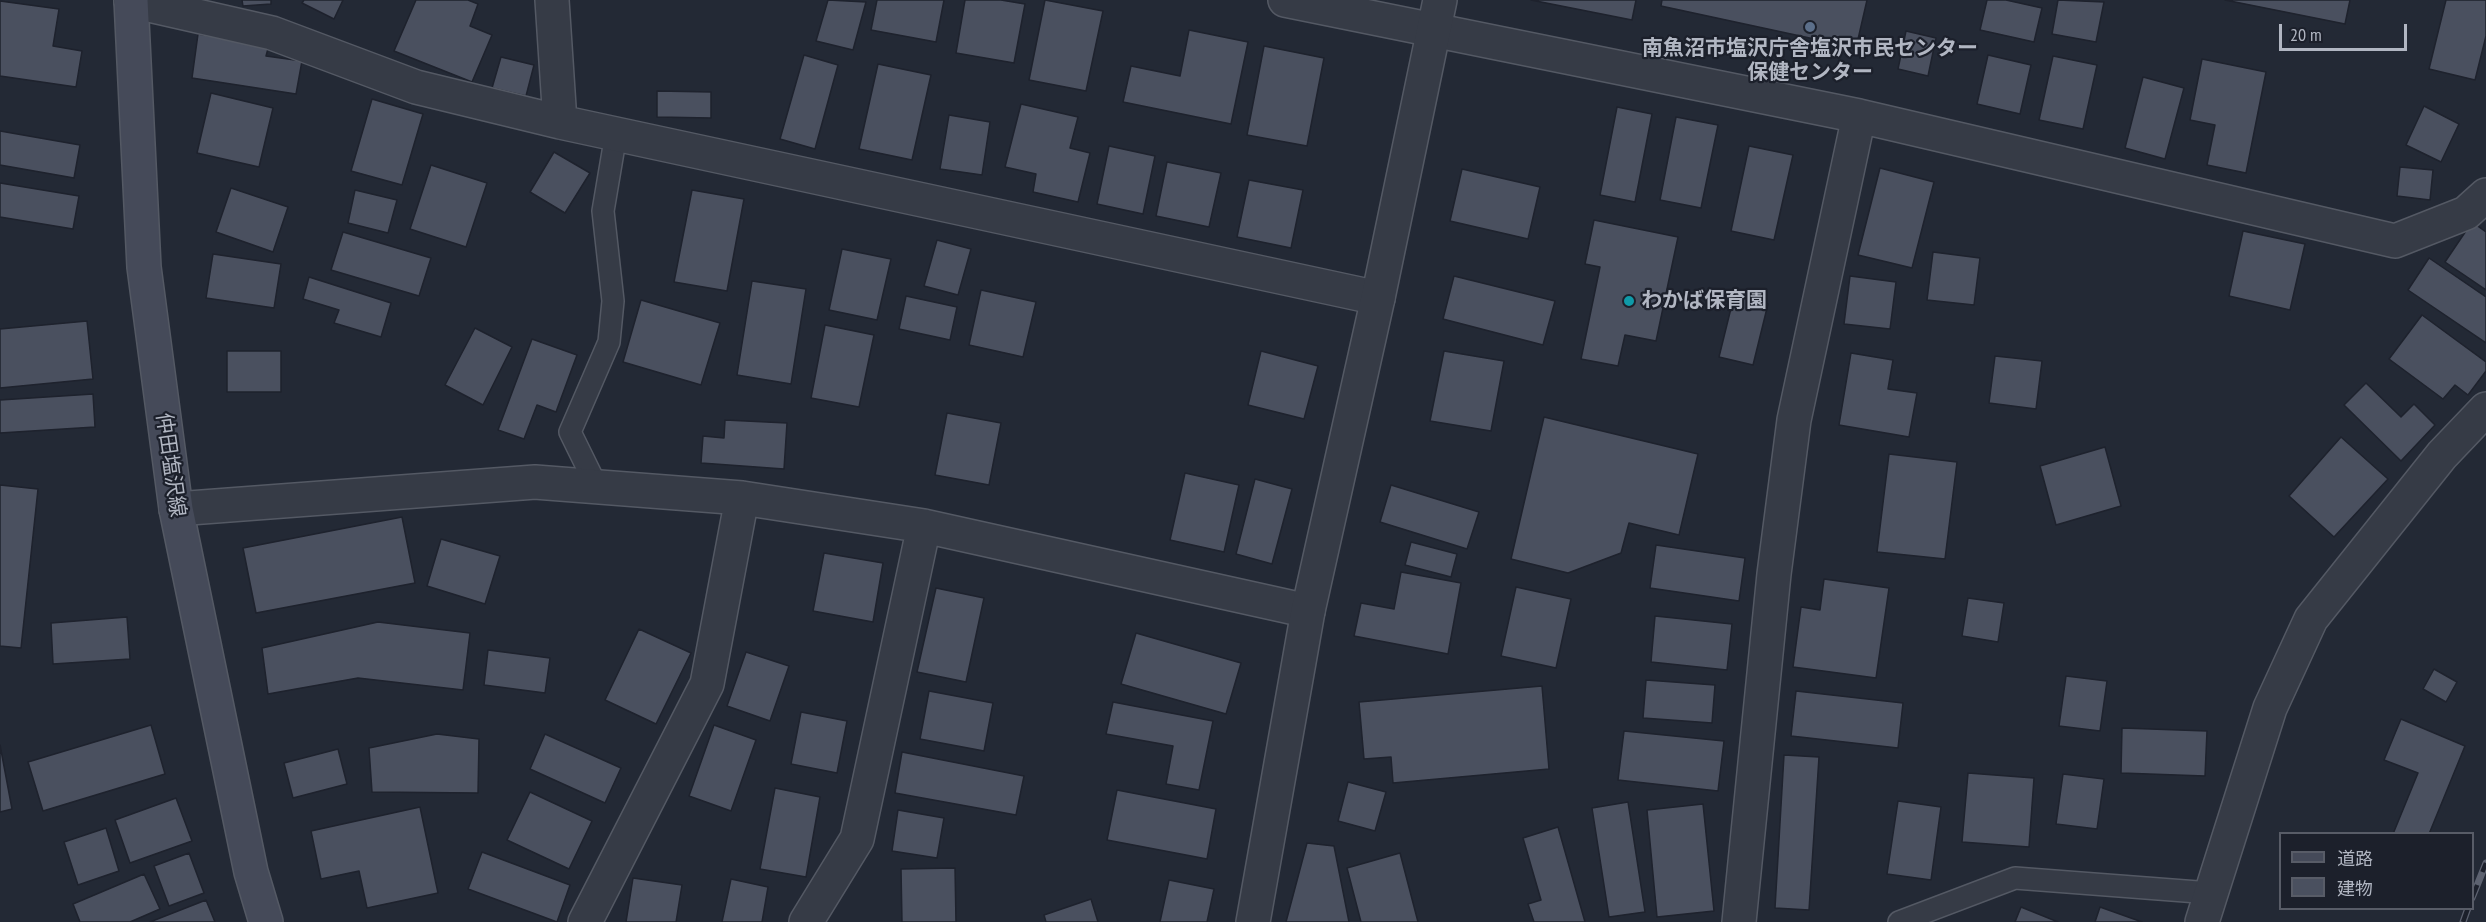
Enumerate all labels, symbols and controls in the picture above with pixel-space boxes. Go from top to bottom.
scale bar [2282,12,2410,50]
marker: 南魚沼市塩沢庁舎塩沢市民センター 保健センター [1803,20,1817,34]
text: 20 m [2290,23,2322,46]
place label: 南魚沼市塩沢庁舎塩沢市民センター 保健センター [1642,36,1978,86]
place label: わかば保育園 [1641,288,1767,314]
marker: わかば保育園 [1622,294,1636,308]
street label: 仲田塩沢線 [150,411,190,519]
legend [2279,832,2474,910]
text: 道路 [2337,847,2373,870]
text: 建物 [2337,877,2373,900]

